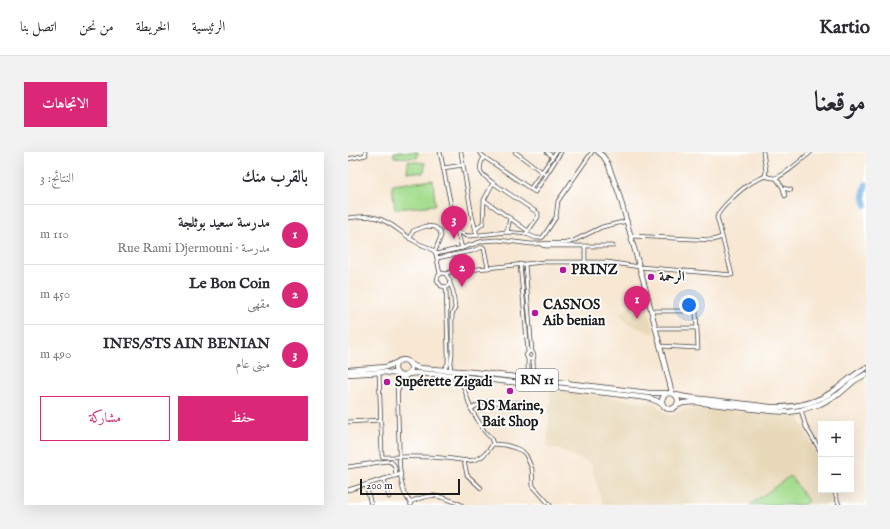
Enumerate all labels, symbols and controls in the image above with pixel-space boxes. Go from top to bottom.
text: Kartio [819,16,870,40]
text: اتصل بنا [20,18,57,36]
text: من نحن [79,18,114,36]
text: الخريطة [136,18,170,36]
text: الرئيسية [192,18,225,36]
button: الاتجاهات [24,82,107,127]
text: موقعنا [814,86,866,121]
text: بالقرب منك [241,167,308,188]
text: النتائج: 3 [40,170,74,187]
pin: 3 [441,206,467,239]
text: مدرسة سعيد بوثلجة [178,213,270,232]
text: 110 m [40,226,69,243]
text: 1 [293,226,297,243]
text: مدرسة · Rue Rami Djermouni [117,240,270,257]
pin: 2 [449,254,475,287]
place label: PRINZ [571,261,618,279]
marker: PRINZ [558,265,568,275]
place label: الرحمة [659,268,685,286]
marker: الرحمة [646,272,656,282]
text: Le Bon Coin [189,274,270,293]
text: 450 m [40,286,70,303]
text: 2 [292,286,298,303]
pin: 1 [624,286,650,319]
your location [679,295,699,315]
text: مقهى [247,296,270,313]
place label: CASNOS Aib benian [542,296,606,330]
marker: CASNOS Aib benian [530,308,540,318]
text: INFS/STS AIN BENIAN [103,334,270,353]
text: 490 m [40,346,71,363]
text: 3 [293,346,297,363]
text: مبنى عام [236,356,270,373]
road number: RN 11 [516,369,558,391]
place label: Supérette Zigadi [395,373,493,391]
marker: Supérette Zigadi [382,377,392,387]
marker: DS Marine, Bait Shop [505,386,515,396]
button: مشاركة [40,396,170,441]
button: حفظ [178,396,308,441]
place label: DS Marine, Bait Shop [476,397,544,431]
map controls [818,421,854,493]
button: + [818,421,854,457]
button: − [818,457,854,493]
scale bar [360,477,460,496]
text: 200 m [366,479,393,493]

